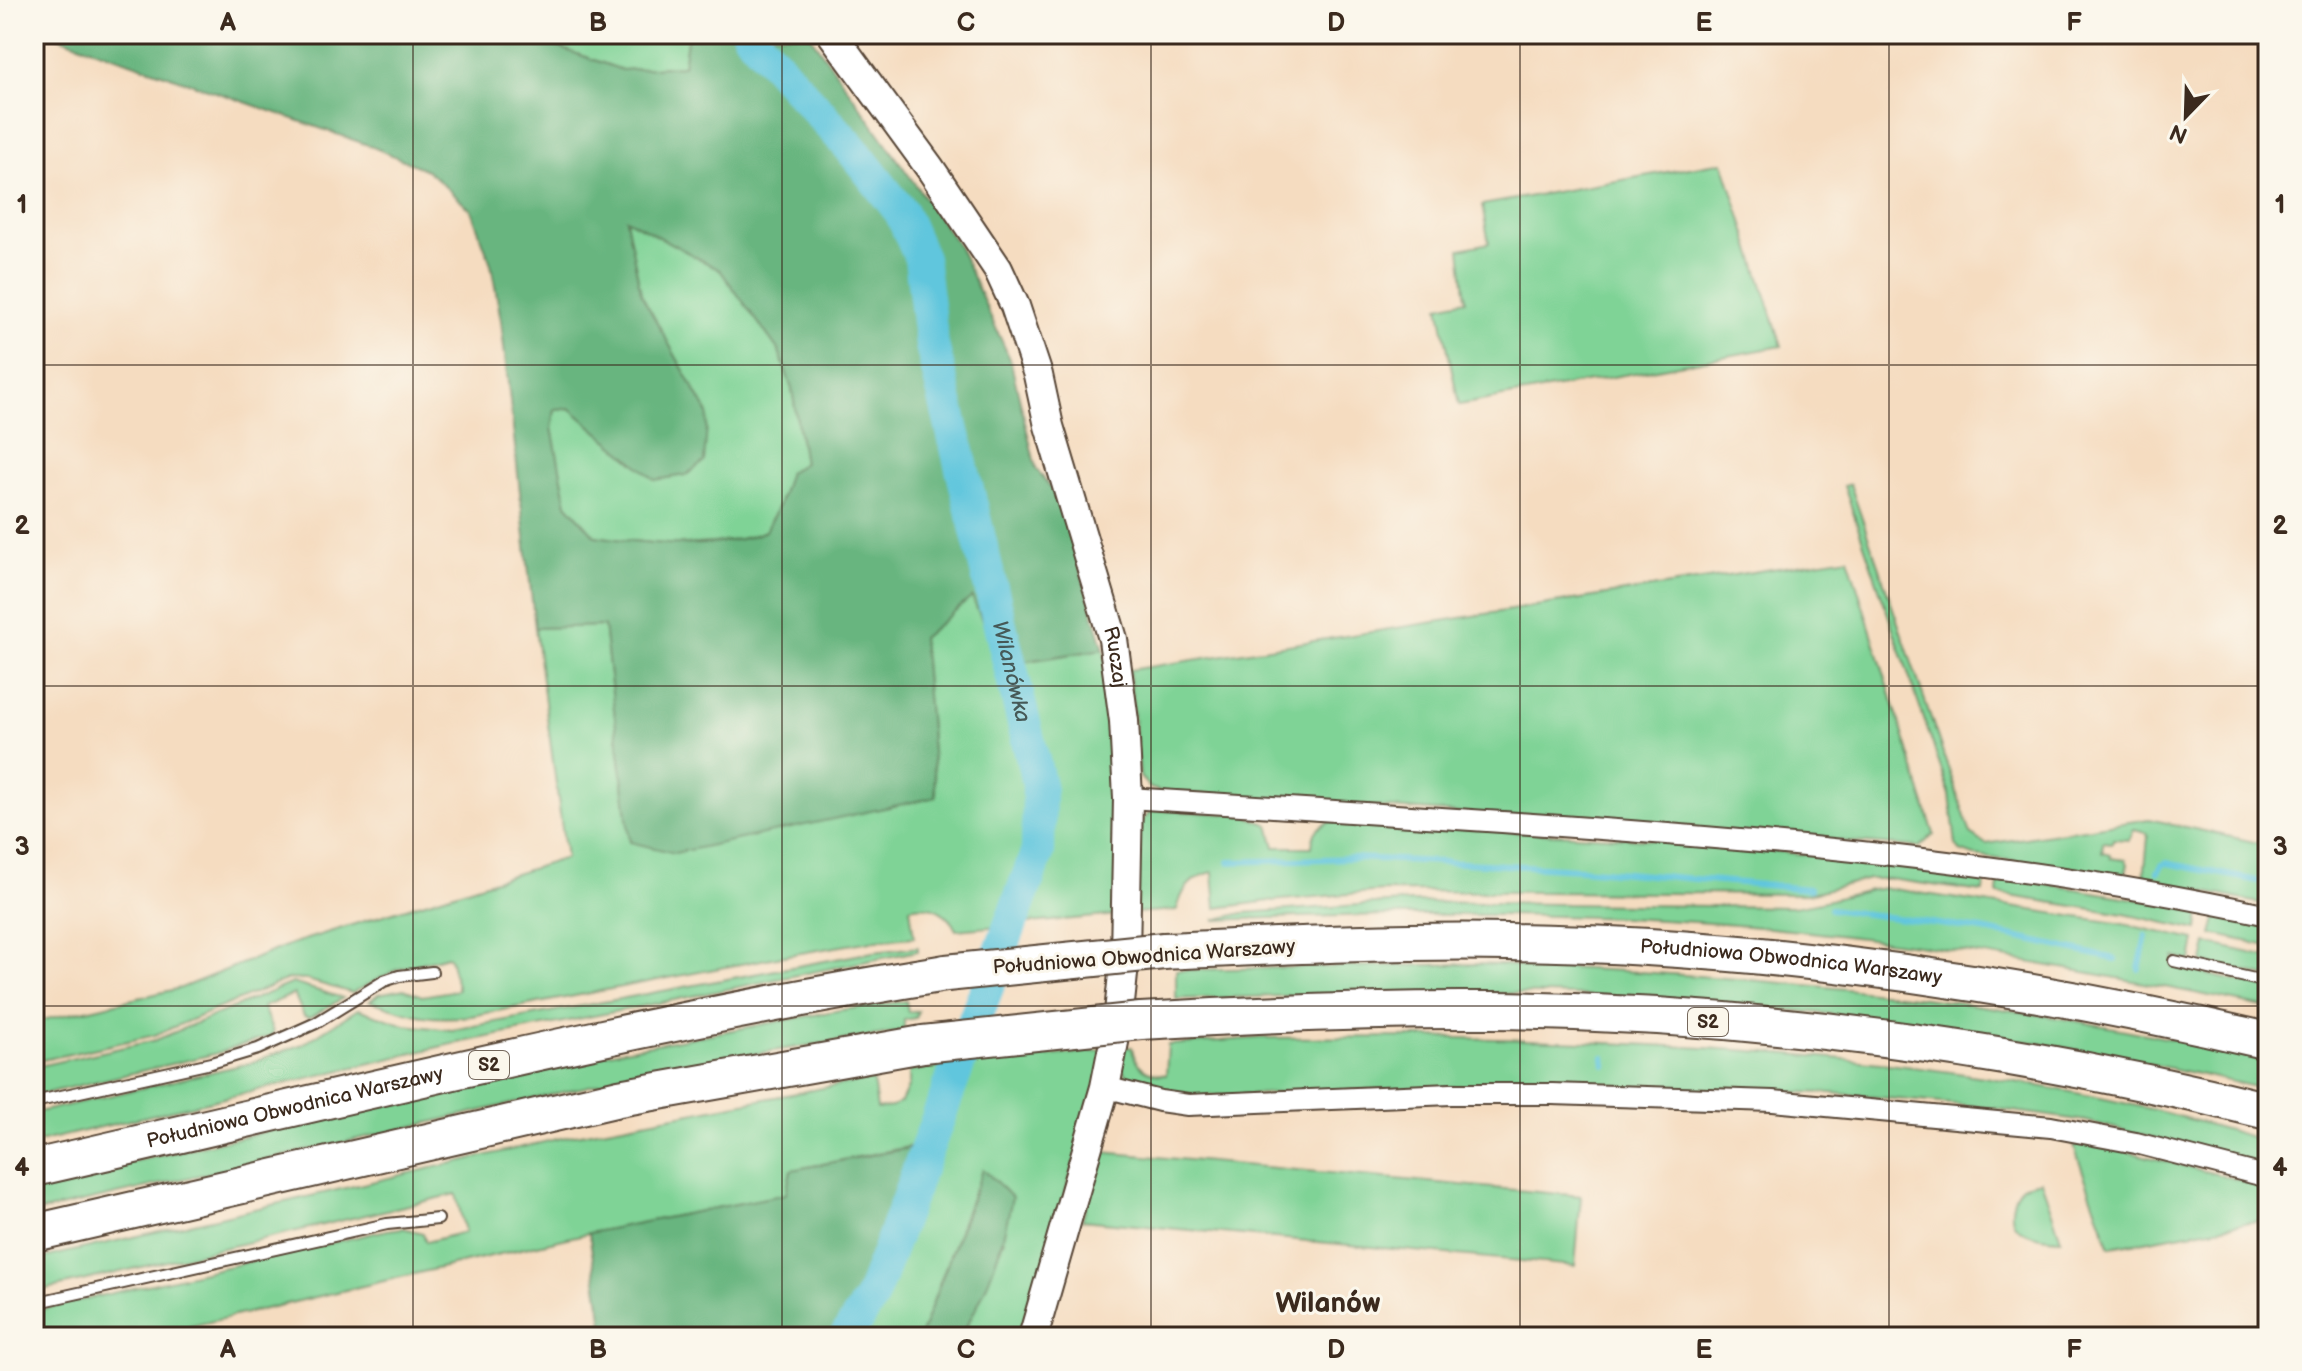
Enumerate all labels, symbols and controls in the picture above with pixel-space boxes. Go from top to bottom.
text: A [219,8,236,39]
text: B [589,8,607,39]
text: C [957,8,975,39]
text: D [1327,8,1345,39]
text: E [1696,8,1713,39]
text: F [2066,8,2082,39]
north arrow [2146,76,2226,156]
text: N [2166,117,2192,149]
text: 1 [17,190,27,221]
text: 1 [2275,190,2285,221]
text: 2 [14,511,30,542]
text: 2 [2272,511,2288,542]
water label: Wilanówka [986,618,1037,725]
street label: Ruczaj [1098,624,1131,689]
text: 3 [14,832,30,863]
text: 3 [2272,832,2288,863]
street label: Południowa Obwodnica Warszawy [992,934,1296,980]
street label: Południowa Obwodnica Warszawy [1639,935,1944,990]
road number: S2 [1688,1008,1728,1036]
road number: S2 [469,1051,509,1079]
street label: Południowa Obwodnica Warszawy [145,1062,446,1154]
text: 4 [14,1153,30,1184]
text: 4 [2272,1153,2288,1184]
district label: Wilanów [1276,1287,1381,1320]
text: A [219,1335,236,1366]
text: B [589,1335,607,1366]
text: C [957,1335,975,1366]
text: D [1327,1335,1345,1366]
text: E [1696,1335,1713,1366]
text: F [2066,1335,2082,1366]

